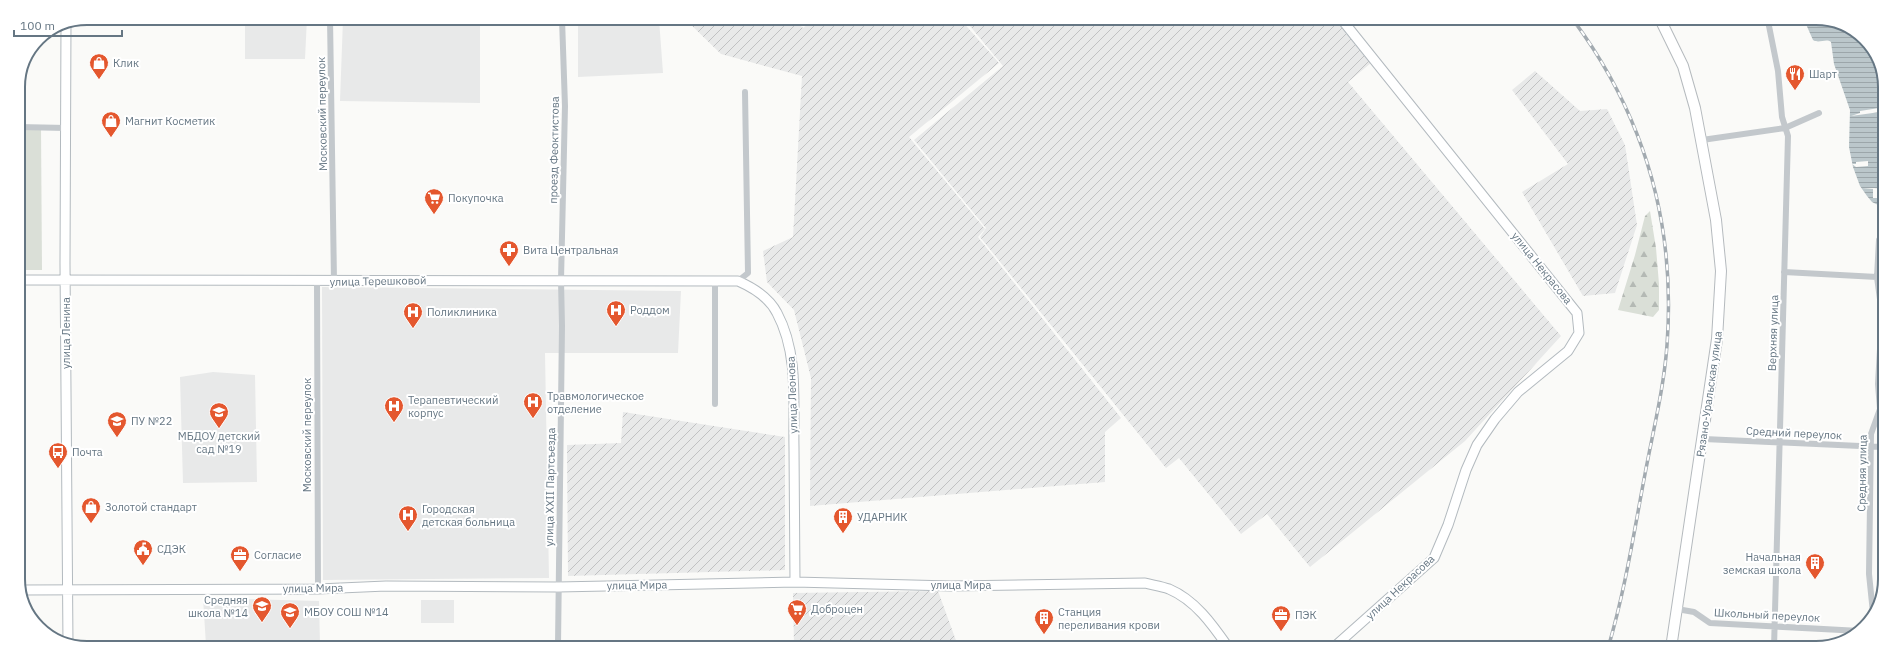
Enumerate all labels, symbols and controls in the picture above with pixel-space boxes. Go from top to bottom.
scale bar [14,12,122,38]
text: 100 m [20,18,55,33]
shop icon: Клик [88,52,110,80]
place label: Клик [113,56,139,70]
street label: Московский переулок [314,57,330,171]
restaurant icon: Шарт [1784,63,1806,91]
place label: Шарт [1809,67,1837,81]
street label: проезд Феоктистова [546,96,562,204]
shop icon: Магнит Косметик [100,110,122,138]
place label: Магнит Косметик [125,114,215,128]
supermarket icon: Покупочка [423,187,445,215]
place label: Покупочка [448,191,504,205]
street label: улица Некрасова [1509,229,1575,307]
pharmacy icon: Вита Центральная [498,239,520,267]
place label: Вита Центральная [523,243,618,257]
street label: улица Терешковой [330,273,426,289]
street label: Верхняя улица [1765,294,1781,371]
street label: улица Ленина [59,297,73,369]
hospital icon: Роддом [605,299,627,327]
hospital icon: Поликлиника [402,301,424,329]
place label: Роддом [630,303,670,317]
place label: Поликлиника [427,305,497,319]
street label: Рязано-Уральская улица [1693,330,1725,458]
street label: улица Леонова [784,356,800,434]
street label: Московский переулок [300,378,314,492]
place label: Травмологическое отделение [547,389,644,416]
hospital icon: Травмологическое отделение [522,391,544,419]
place label: Терапевтический корпус [408,393,498,420]
hospital icon: Терапевтический корпус [383,395,405,423]
school or university icon: МБДОУ детский сад №19 [208,401,230,429]
school or university icon: ПУ №22 [106,410,128,438]
place label: ПУ №22 [131,414,172,428]
street label: Средний переулок [1746,423,1842,443]
street label: улица XXII Партсъезда [542,427,558,547]
place label: МБДОУ детский сад №19 [178,429,260,456]
street label: Средняя улица [1854,434,1870,512]
bus stop icon: Почта [47,441,69,469]
place label: Почта [72,445,103,459]
shop icon: Золотой стандарт [80,496,102,524]
place label: Золотой стандарт [105,500,197,514]
place label: Городская детская больница [422,502,515,529]
hospital icon: Городская детская больница [397,504,419,532]
building icon: УДАРНИК [832,506,854,534]
place label: УДАРНИК [857,510,908,524]
public building icon: СДЭК [132,538,154,566]
place label: СДЭК [157,542,186,556]
office icon: Согласие [229,544,251,572]
place label: Согласие [254,548,302,562]
place label: Начальная земская школа [1723,550,1801,577]
street label: улица Некрасова [1363,552,1437,622]
building icon: Начальная земская школа [1804,552,1826,580]
street label: улица Мира [607,577,668,593]
street label: улица Мира [931,578,991,592]
street label: улица Мира [283,580,344,596]
place label: Средняя школа №14 [188,593,248,620]
school or university icon: Средняя школа №14 [251,595,273,623]
supermarket icon: Доброцен [786,598,808,626]
school or university icon: МБОУ СОШ №14 [279,601,301,629]
place label: Доброцен [811,602,863,616]
office icon: ПЭК [1270,604,1292,632]
place label: МБОУ СОШ №14 [304,605,389,619]
place label: Станция переливания крови [1058,605,1160,632]
street label: Школьный переулок [1714,605,1820,625]
building icon: Станция переливания крови [1033,607,1055,635]
place label: ПЭК [1295,608,1317,622]

